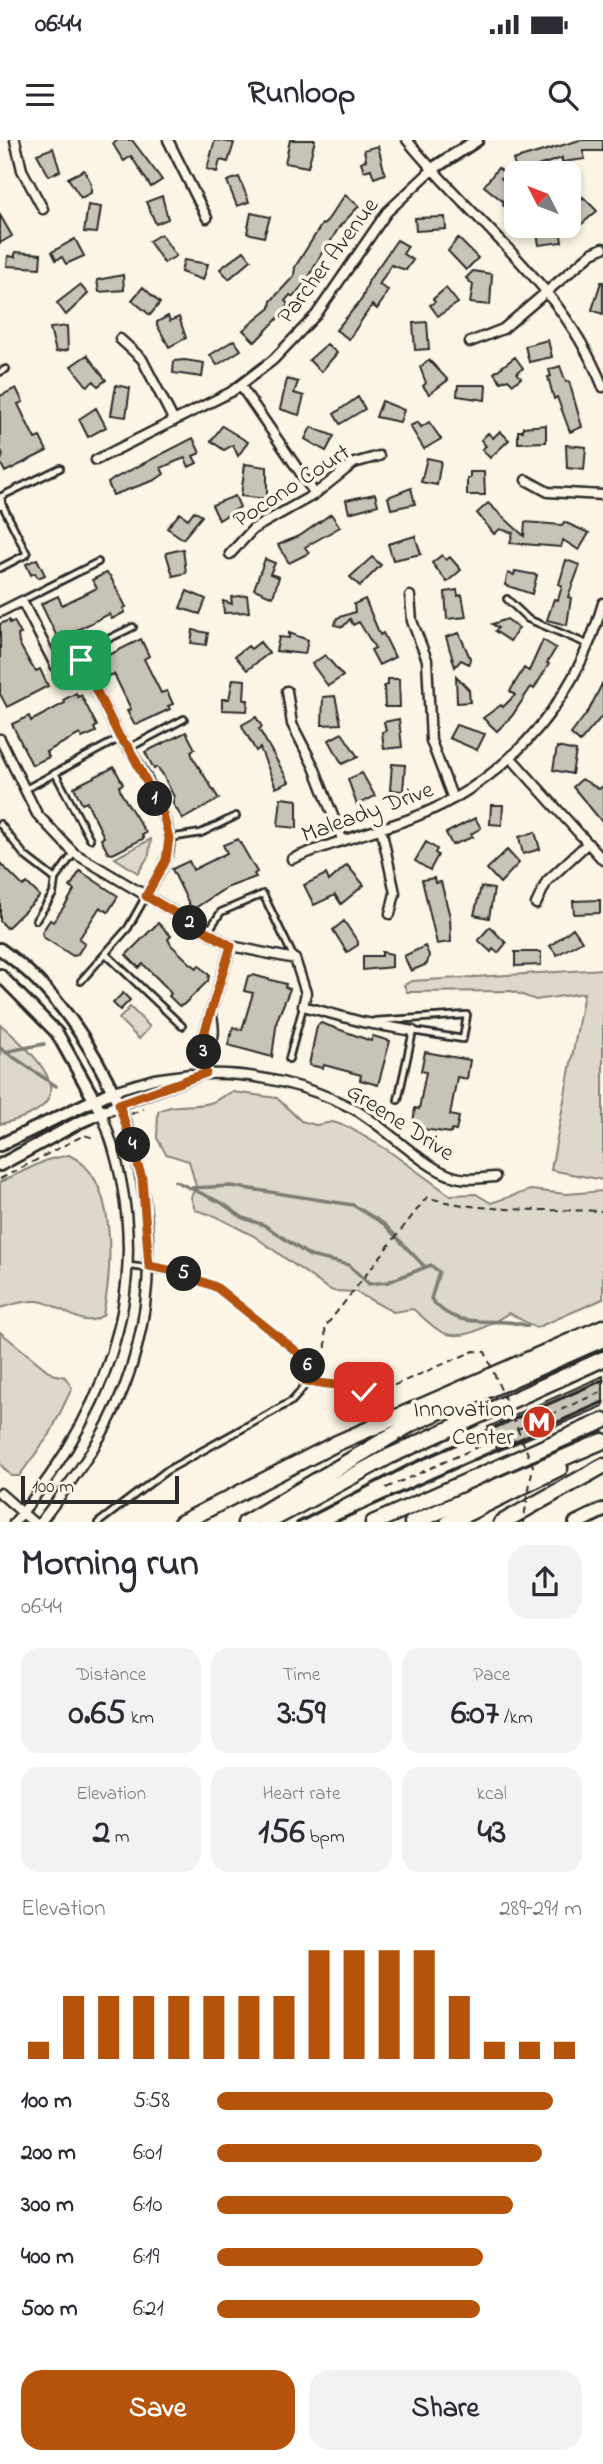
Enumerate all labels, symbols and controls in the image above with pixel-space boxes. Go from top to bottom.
text: 06:44 [35,6,81,44]
text: Runloop [248,71,355,118]
icon: menu [21,76,59,114]
icon: search [544,76,582,114]
north arrow [504,161,581,238]
map controls [504,161,581,238]
street label: Parcher Avenue [270,191,389,332]
street label: Pocono Court [227,436,358,538]
pin [51,630,111,690]
icon: arrive [62,641,100,679]
street label: Maleady Drive [297,773,439,854]
pin: 1 [138,782,172,816]
text: 1 [151,785,158,812]
pin: 2 [172,906,208,940]
text: 2 [185,909,194,936]
pin: 3 [186,1034,222,1070]
text: 3 [200,1038,207,1065]
street label: Greene Drive [339,1075,461,1171]
pin: 4 [116,1128,150,1163]
text: 4 [129,1131,136,1158]
pin: 5 [166,1256,202,1292]
text: 5 [178,1260,189,1287]
pin: 6 [290,1348,326,1384]
text: 6 [303,1352,312,1379]
pin [334,1362,394,1422]
icon: check [345,1373,383,1411]
place label: Innovation Center [413,1393,515,1456]
metro station icon: Innovation Center [520,1403,558,1441]
scale bar [21,1474,178,1505]
text: 100 m [32,1474,74,1501]
text: Morning run [21,1537,199,1593]
button: share [508,1545,582,1619]
text: 06:44 [21,1591,62,1624]
text: Distance [76,1662,146,1689]
text: Time [283,1662,320,1689]
text: Pace [473,1662,510,1689]
text: 0.65 [68,1689,126,1740]
text: 3:59 [277,1689,325,1740]
text: 6:07 [451,1689,499,1740]
text: km [126,1705,154,1732]
text: /km [499,1705,533,1732]
text: Elevation [76,1781,146,1808]
text: Heart rate [263,1781,340,1808]
text: kcal [477,1781,507,1808]
text: 2 [93,1808,110,1859]
text: 156 [258,1808,305,1859]
text: 43 [477,1808,506,1859]
text: m [110,1824,130,1851]
text: bpm [305,1824,345,1851]
text: Elevation [21,1893,106,1926]
text: 289–291 m [499,1893,582,1926]
text: 100 m [21,2085,72,2118]
text: 5:58 [133,2085,170,2118]
text: 200 m [21,2137,76,2170]
text: 6:01 [133,2137,162,2170]
text: 300 m [21,2189,74,2222]
text: 6:10 [133,2189,162,2222]
text: 400 m [21,2241,74,2274]
text: 6:19 [133,2241,159,2274]
text: 500 m [21,2293,78,2326]
text: 6:21 [133,2293,164,2326]
button: Save [21,2370,295,2450]
button: Share [309,2370,582,2450]

